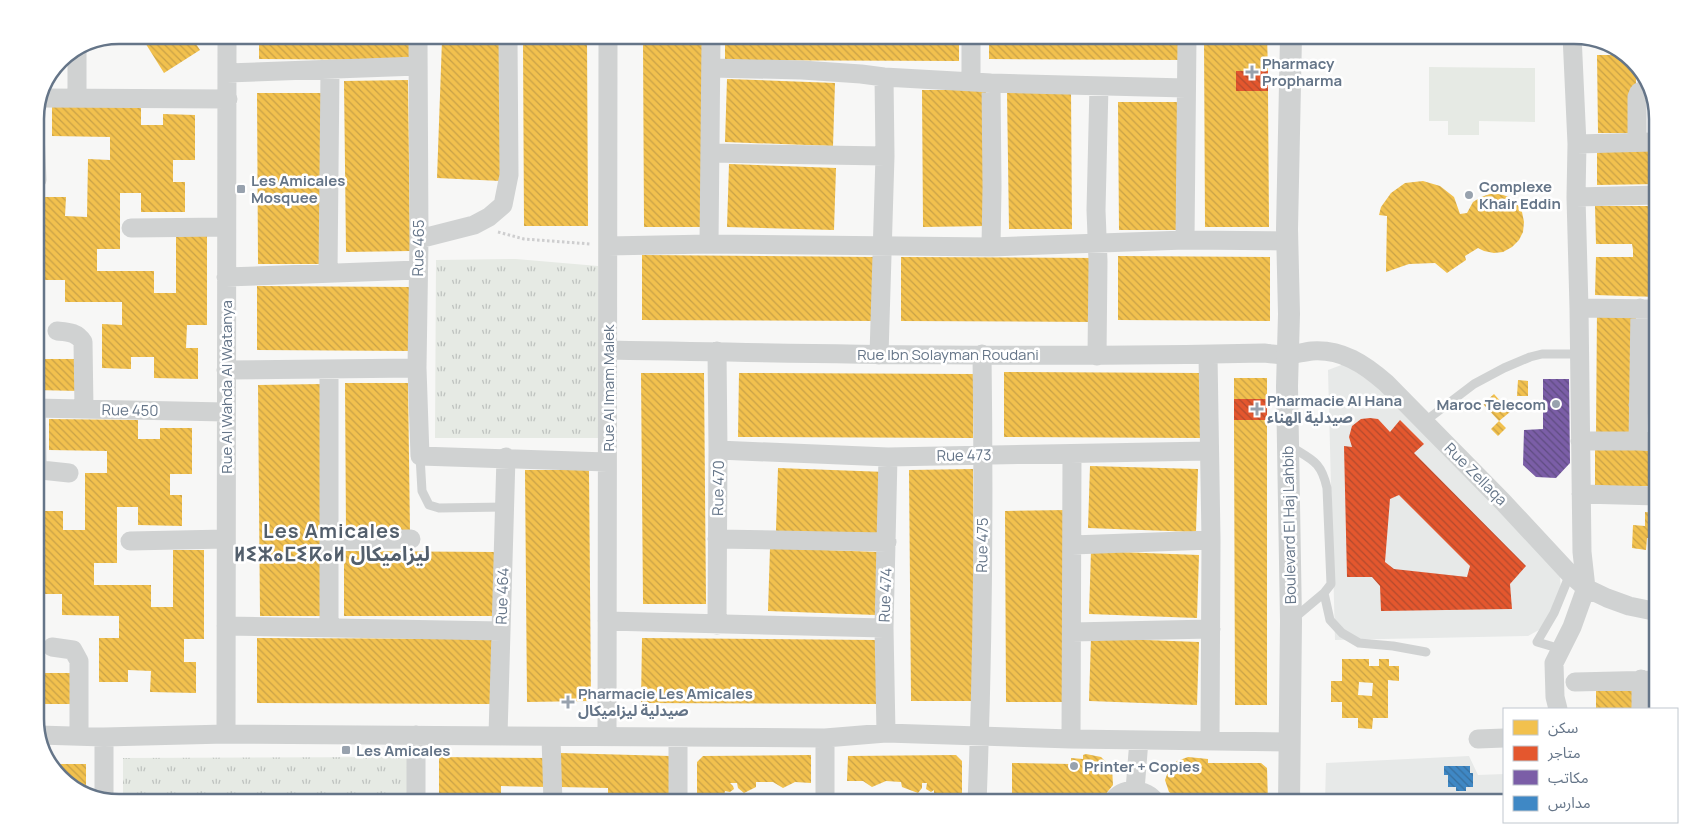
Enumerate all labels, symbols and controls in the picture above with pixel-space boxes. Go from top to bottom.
place label: Pharmacy Propharma [1262,53,1342,91]
marker: Pharmacy Propharma [1246,66,1258,78]
place label: Les Amicales Mosquee [251,170,345,208]
place label: Complexe Khair Eddin [1479,176,1561,214]
marker: Les Amicales Mosquee [235,183,247,195]
marker: Complexe Khair Eddin [1463,189,1475,201]
street label: Rue 465 [407,219,429,277]
street label: Rue Al Wahda Al Watanya [216,300,237,474]
street label: Rue Al Imam Malek [598,324,619,452]
street label: Rue Ibn Solayman Roudani [857,344,1039,365]
place label: Pharmacie Al Hana صيدلية الهناء [1267,390,1402,428]
place label: Maroc Telecom [1436,394,1546,415]
marker: Maroc Telecom [1550,398,1562,410]
street label: Rue 450 [101,399,159,421]
marker: Pharmacie Al Hana صيدلية الهناء [1251,403,1263,415]
street label: Rue Zellaqa [1440,438,1512,510]
street label: Rue 473 [936,444,992,466]
street label: Boulevard El Haj Lahbib [1277,446,1301,604]
street label: Rue 470 [707,460,729,516]
district label: Les Amicales ⵍⵉⵣⴰⵎⵉⴽⴰⵍ ليزاميكال [234,517,430,567]
street label: Rue 475 [971,517,993,573]
street label: Rue 464 [491,567,513,625]
street label: Rue 474 [874,567,896,623]
place label: Pharmacie Les Amicales صيدلية ليزاميكال [578,683,753,721]
marker: Pharmacie Les Amicales صيدلية ليزاميكال [562,696,574,708]
legend [1503,708,1678,823]
text: سكن [1548,717,1579,738]
place label: Les Amicales [356,740,450,761]
text: متاجر [1547,742,1581,763]
marker: Les Amicales [340,744,352,756]
place label: Printer + Copies [1084,756,1200,777]
marker: Printer + Copies [1068,760,1080,772]
text: مكاتب [1548,767,1589,788]
text: مدارس [1548,792,1591,813]

